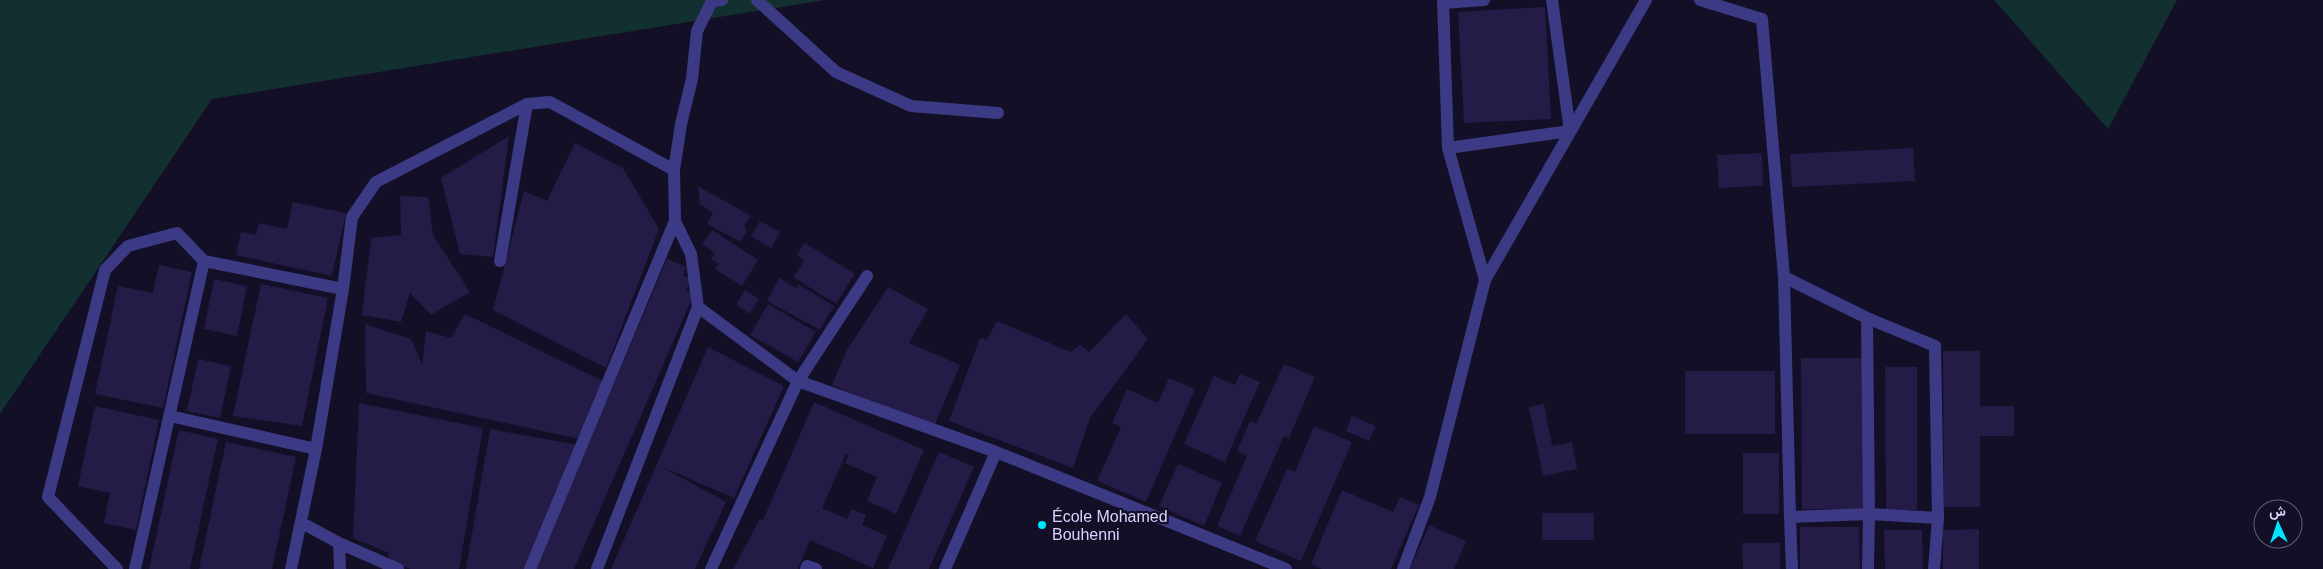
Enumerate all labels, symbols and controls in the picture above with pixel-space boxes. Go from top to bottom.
north arrow [2253,499,2303,549]
text: ش [2268,503,2286,520]
place label: École Mohamed Bouhenni [1052,507,1168,543]
marker: École Mohamed Bouhenni [1036,519,1048,531]

